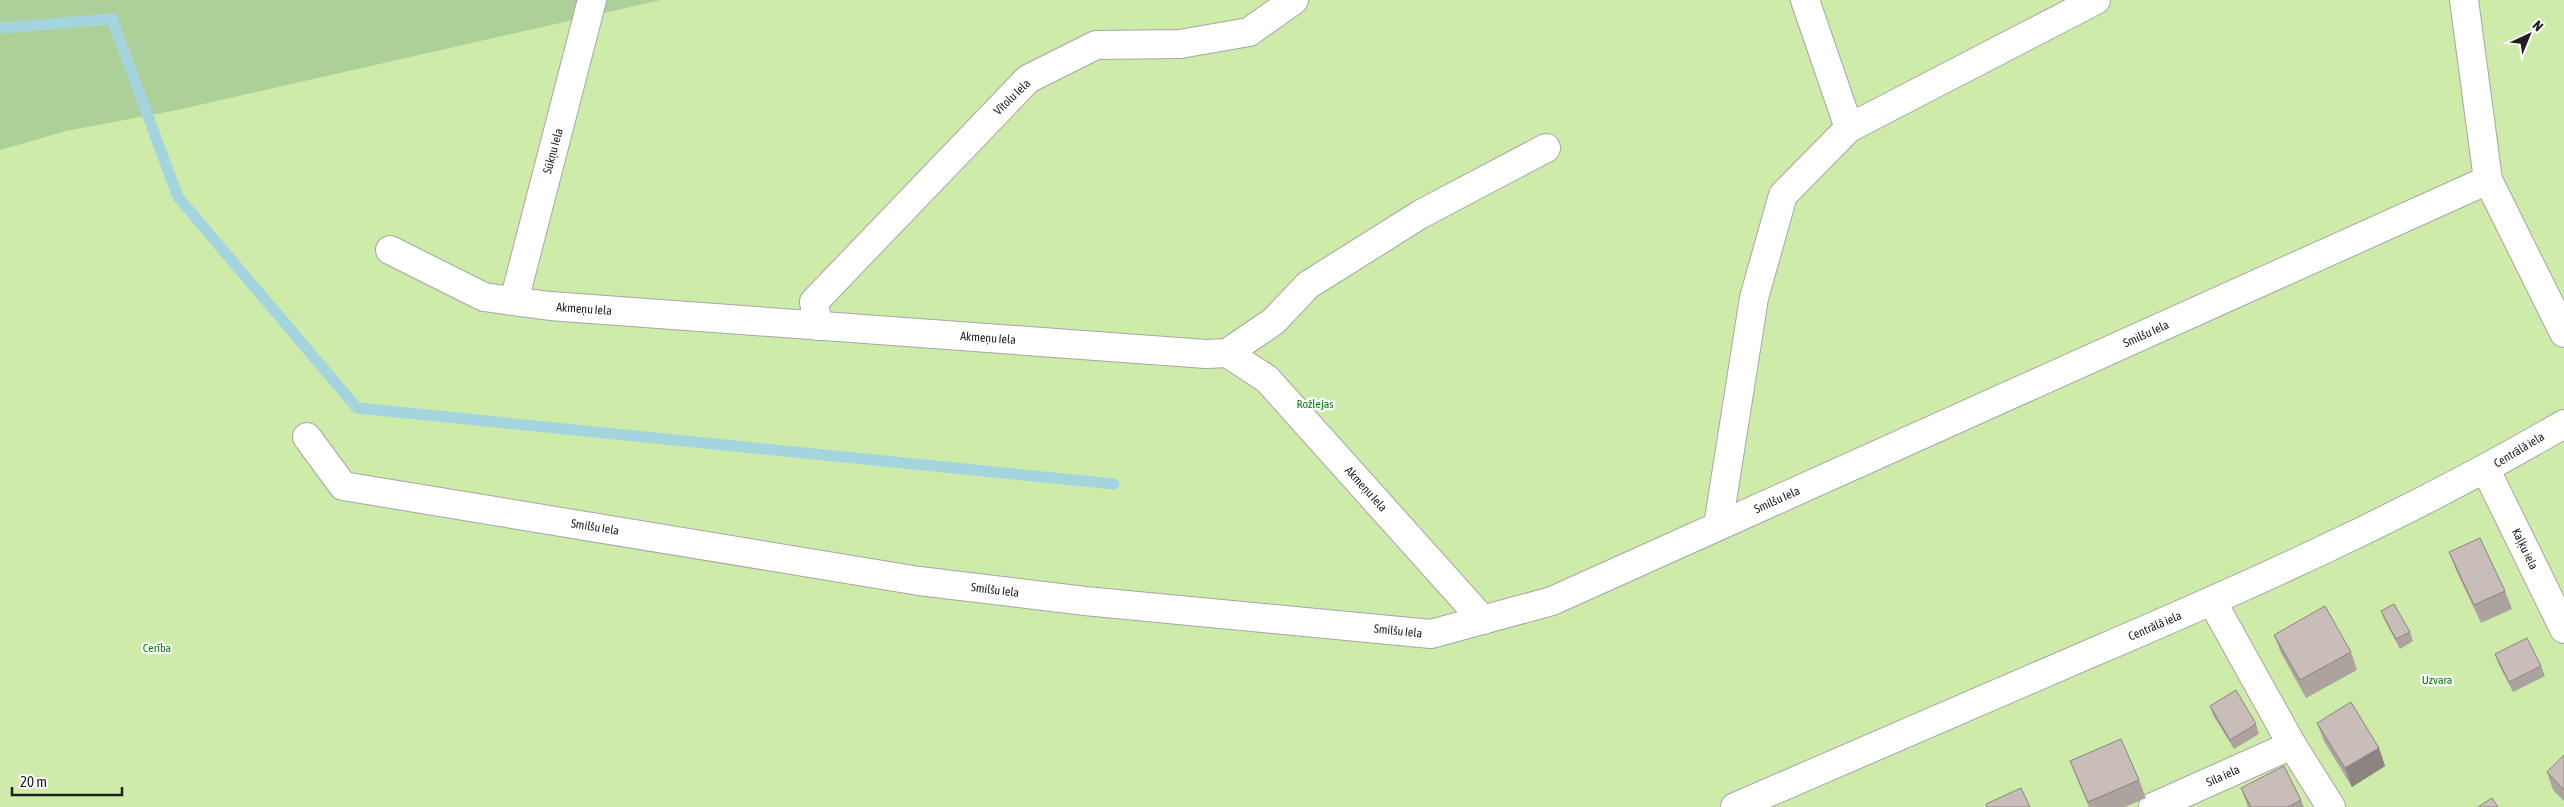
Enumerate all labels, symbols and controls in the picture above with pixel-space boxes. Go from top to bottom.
north arrow [2504,10,2554,60]
text: N [2530,17,2547,34]
street label: Vītolu Iela [991,76,1033,118]
street label: Sūkņu Iela [540,127,566,175]
street label: Akmeņu Iela [556,300,612,318]
street label: Smilšu Iela [2121,318,2171,350]
street label: Akmeņu Iela [960,329,1016,347]
park label: Rožlejas [1297,397,1333,411]
street label: Centrālā iela [2491,429,2547,471]
street label: Akmeņu Iela [1342,464,1390,514]
street label: Smilšu Iela [1752,484,1802,516]
street label: Smilšu Iela [570,516,620,538]
street label: Kaļķu iela [2509,526,2541,572]
street label: Smilšu Iela [970,580,1020,600]
street label: Centrālā iela [2126,609,2184,643]
street label: Smilšu Iela [1373,621,1423,641]
park label: Cerība [143,641,171,655]
park label: Uzvara [2422,673,2452,687]
street label: Sila iela [2204,762,2242,790]
scale bar [12,764,122,796]
text: 20 m [20,773,47,790]

